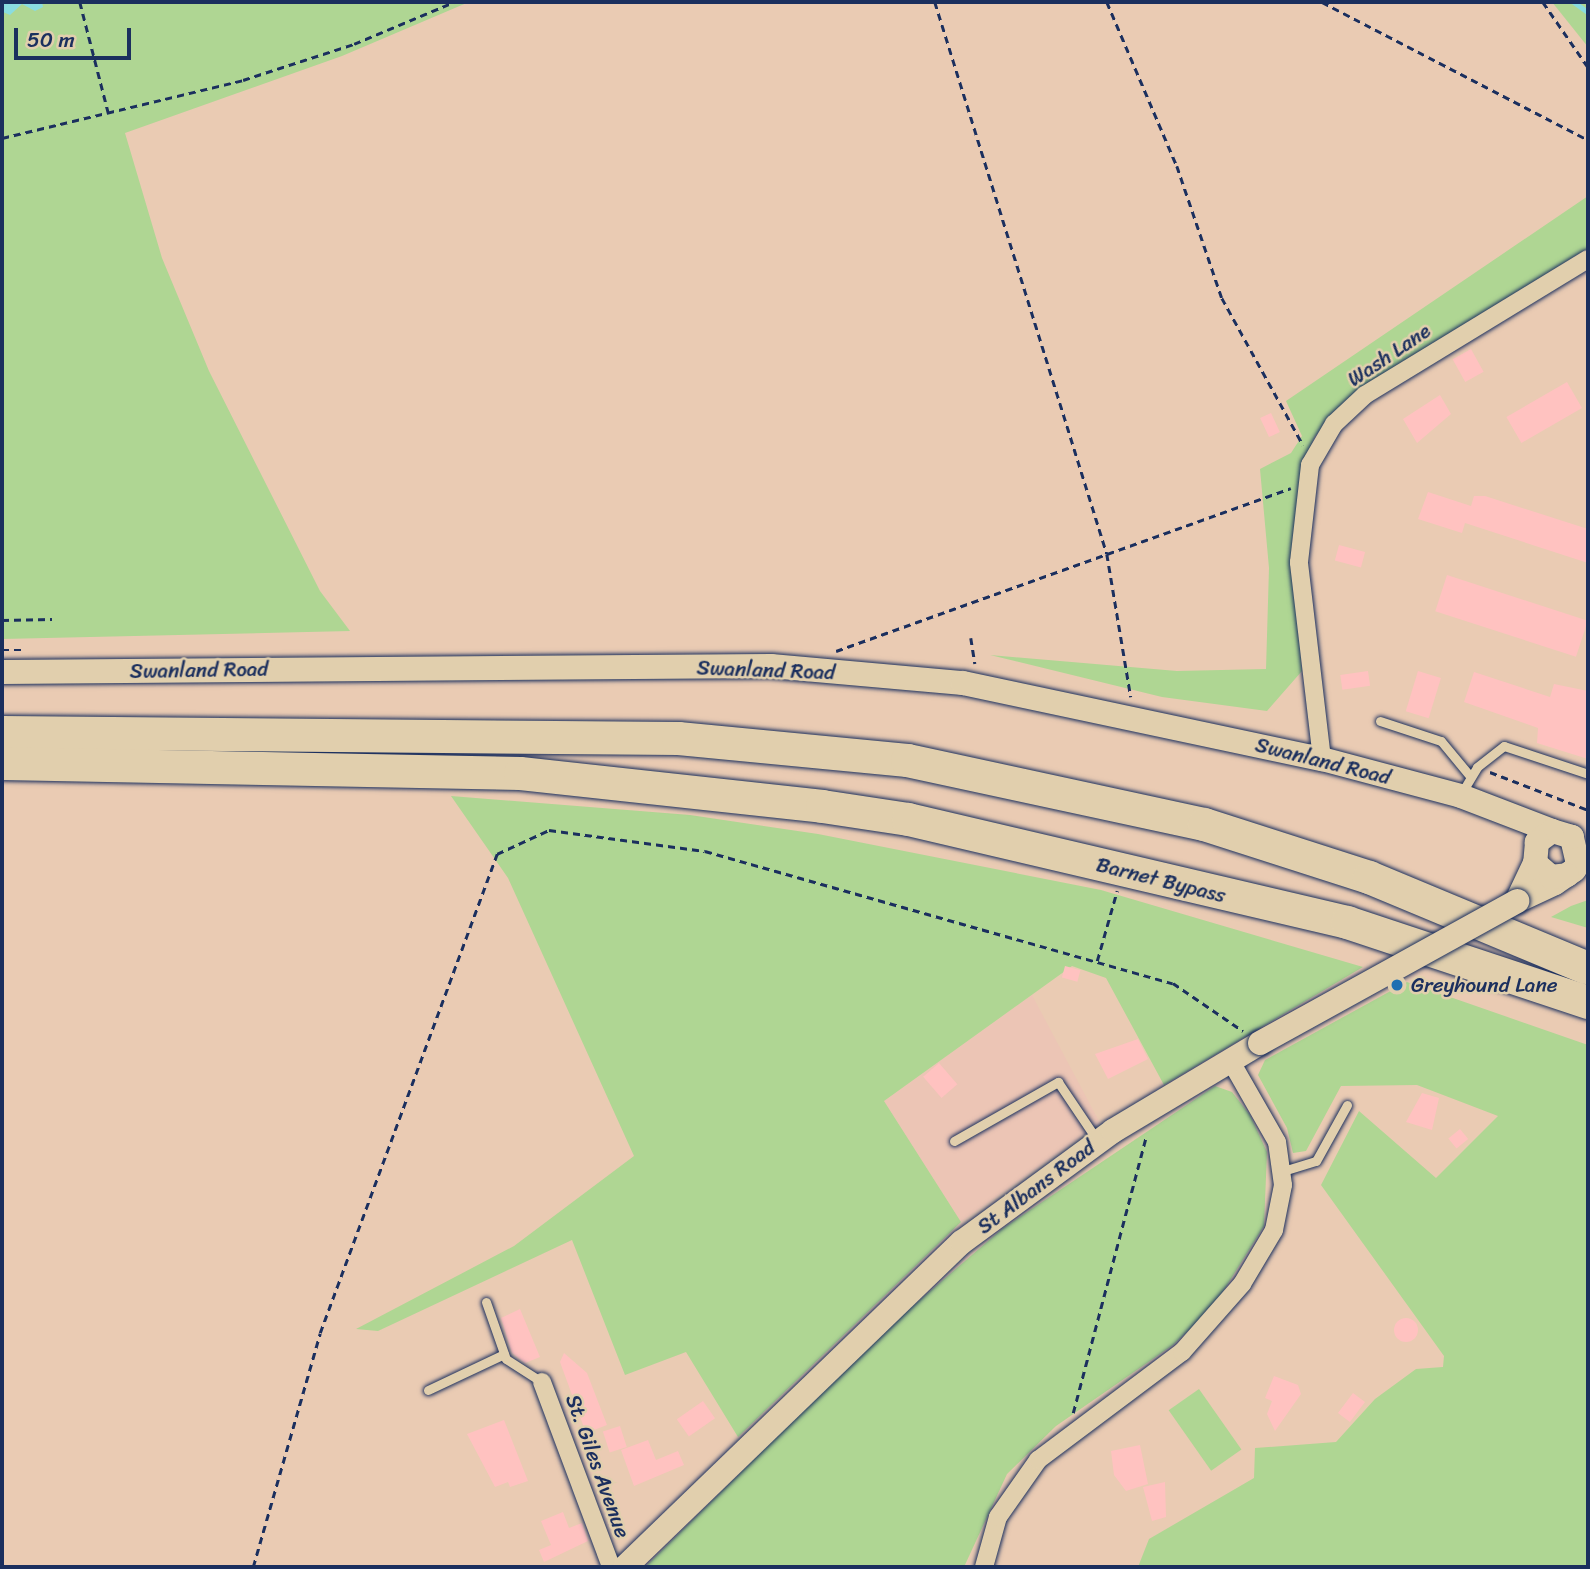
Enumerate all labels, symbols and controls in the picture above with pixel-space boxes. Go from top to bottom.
scale bar [18,14,135,58]
text: 50 m [27,21,75,59]
street label: Wash Lane [1342,318,1436,392]
street label: Swanland Road [696,655,836,685]
street label: Swanland Road [129,656,269,684]
street label: Swanland Road [1253,732,1393,790]
street label: Barnet Bypass [1094,852,1228,908]
place label: Greyhound Lane [1411,972,1558,998]
marker: Greyhound Lane [1389,977,1405,993]
street label: St Albans Road [972,1135,1100,1239]
street label: St. Giles Avenue [560,1390,636,1542]

